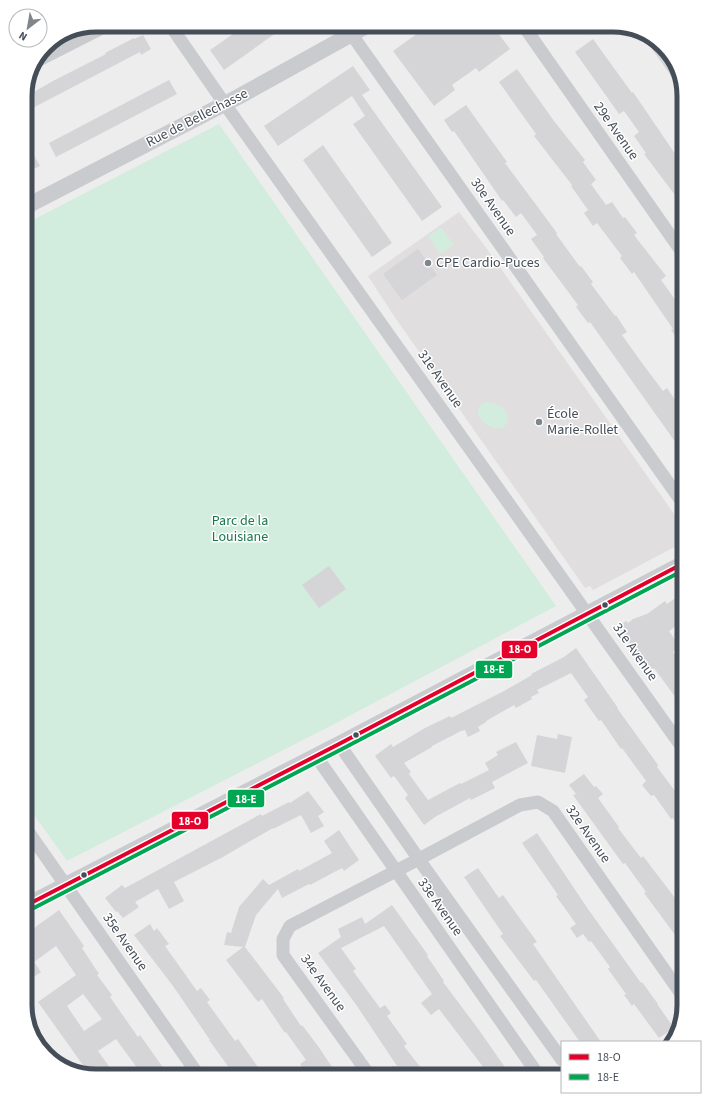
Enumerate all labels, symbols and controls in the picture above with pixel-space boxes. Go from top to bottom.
north arrow [8,8,48,48]
text: N [16,28,30,44]
street label: Rue de Bellechasse [143,84,251,152]
street label: 29e Avenue [589,98,643,164]
street label: 30e Avenue [466,174,520,240]
place label: CPE Cardio-Puces [436,253,540,273]
marker: CPE Cardio-Puces [423,258,433,268]
street label: 31e Avenue [413,346,467,412]
place label: École Marie-Rollet [547,404,618,440]
marker: École Marie-Rollet [534,417,544,427]
park label: Parc de la Louisiane [212,511,268,547]
unlabelled marker [600,600,610,610]
street label: 31e Avenue [608,619,662,685]
line badge: 18-O [501,640,538,659]
text: 18-O [509,642,532,657]
line badge: 18-E [475,660,513,679]
text: 18-E [483,662,505,677]
unlabelled marker [351,730,361,740]
line badge: 18-E [227,789,265,808]
text: 18-E [235,792,257,807]
street label: 32e Avenue [561,801,615,867]
line badge: 18-O [171,811,209,830]
text: 18-O [179,814,202,829]
unlabelled marker [79,870,89,880]
street label: 33e Avenue [413,874,467,940]
street label: 35e Avenue [98,909,152,975]
street label: 34e Avenue [295,950,351,1016]
legend [561,1041,701,1093]
text: 18-O [597,1049,621,1066]
text: 18-E [597,1069,619,1086]

